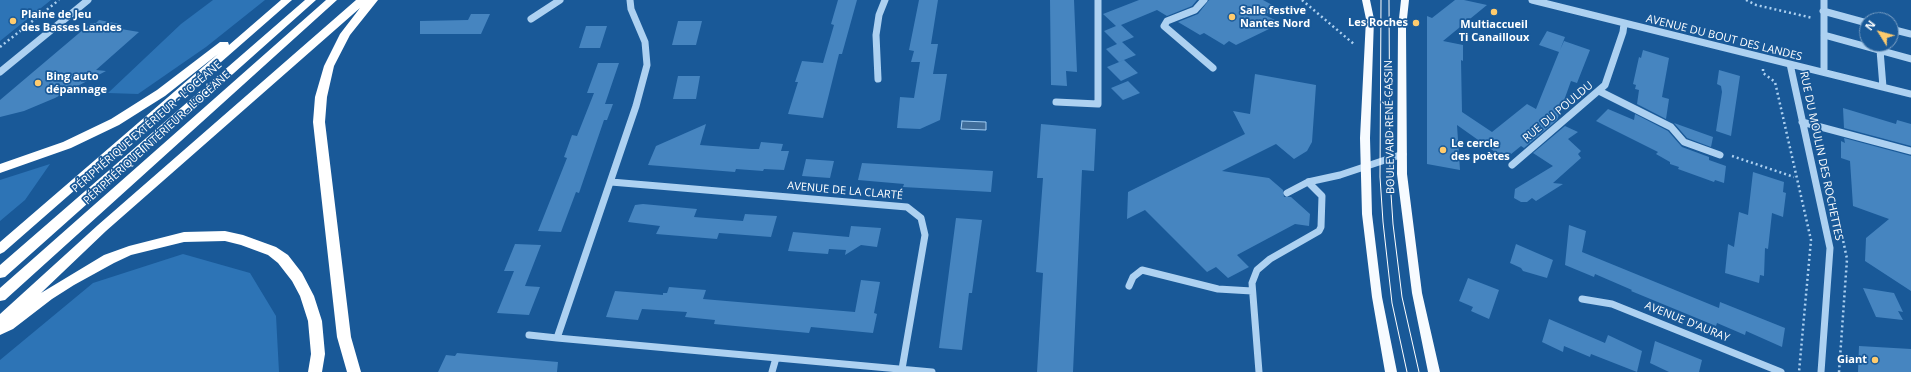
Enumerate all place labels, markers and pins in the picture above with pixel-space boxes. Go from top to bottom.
place label: Salle festive Nantes Nord [1240,4,1310,30]
marker: Multiaccueil Ti Canailloux [1489,7,1499,17]
place label: Plaine de Jeu des Basses Landes [21,8,122,34]
marker: Salle festive Nantes Nord [1227,12,1237,22]
marker: Plaine de Jeu des Basses Landes [8,16,18,26]
place label: Les Roches [1348,16,1408,30]
marker: Les Roches [1411,18,1421,28]
place label: Multiaccueil Ti Canailloux [1459,18,1529,44]
place label: Bing auto dépannage [46,70,107,96]
marker: Bing auto dépannage [33,78,43,88]
place label: Le cercle des poètes [1451,137,1510,163]
marker: Le cercle des poètes [1438,145,1448,155]
place label: Giant [1837,353,1867,367]
marker: Giant [1870,355,1880,365]

